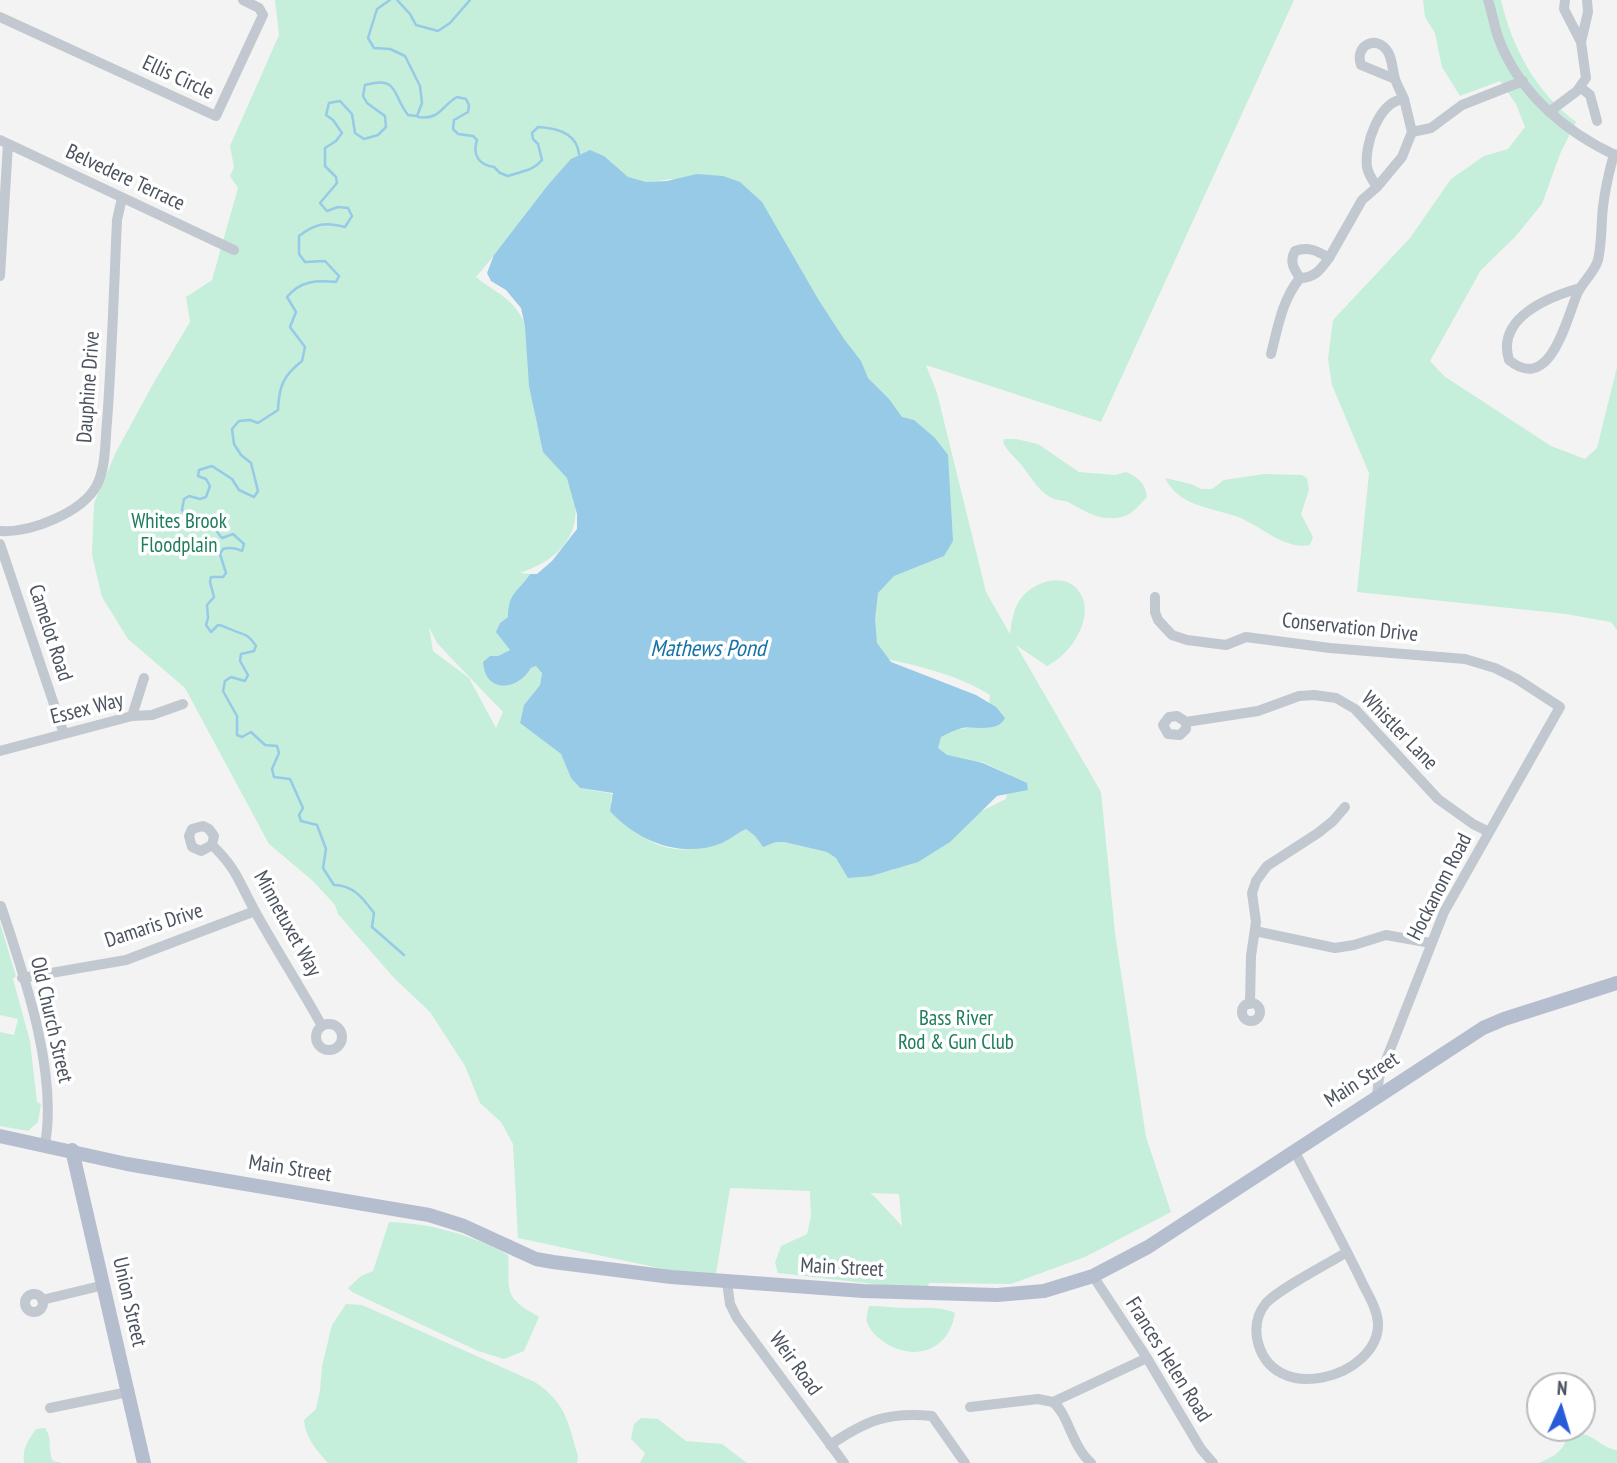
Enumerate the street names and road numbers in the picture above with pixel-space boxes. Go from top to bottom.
street label: Ellis Circle [138,51,218,105]
street label: Belvedere Terrace [61,139,189,217]
street label: Dauphine Drive [73,330,105,444]
street label: Camelot Road [23,582,77,684]
street label: Conservation Drive [1281,608,1419,648]
street label: Whistler Lane [1355,687,1443,775]
street label: Essex Way [48,688,126,730]
street label: Hockanom Road [1402,829,1478,945]
street label: Minnetuxet Way [248,867,326,981]
street label: Damaris Drive [102,898,206,954]
street label: Old Church Street [24,955,78,1085]
street label: Main Street [1320,1047,1404,1113]
street label: Main Street [247,1150,333,1188]
street label: Main Street [800,1253,884,1283]
street label: Union Street [106,1255,152,1349]
street label: Frances Helen Road [1120,1293,1216,1427]
street label: Weir Road [763,1327,827,1401]

